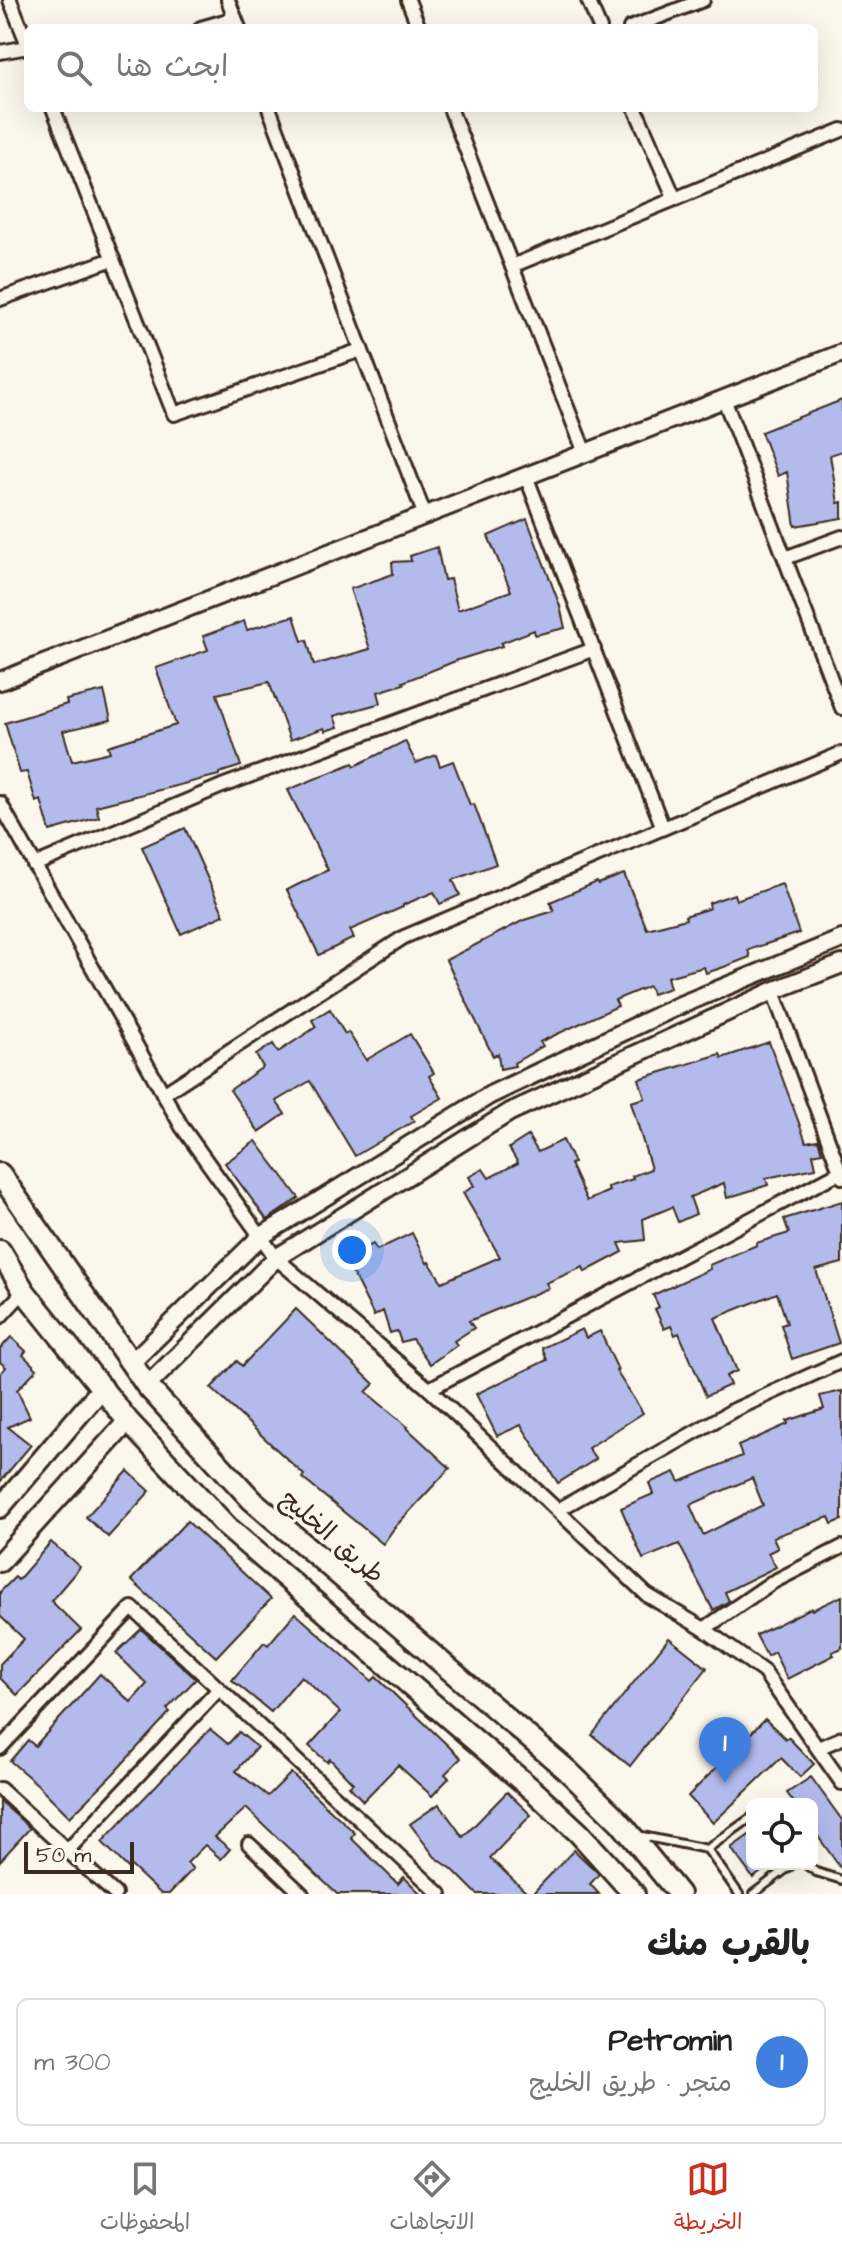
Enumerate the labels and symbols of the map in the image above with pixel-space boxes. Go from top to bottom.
your location [332,1230,372,1270]
street label: طريق الخليج [272,1481,392,1592]
pin: 1 [699,1717,751,1783]
scale bar [24,1838,134,1874]

